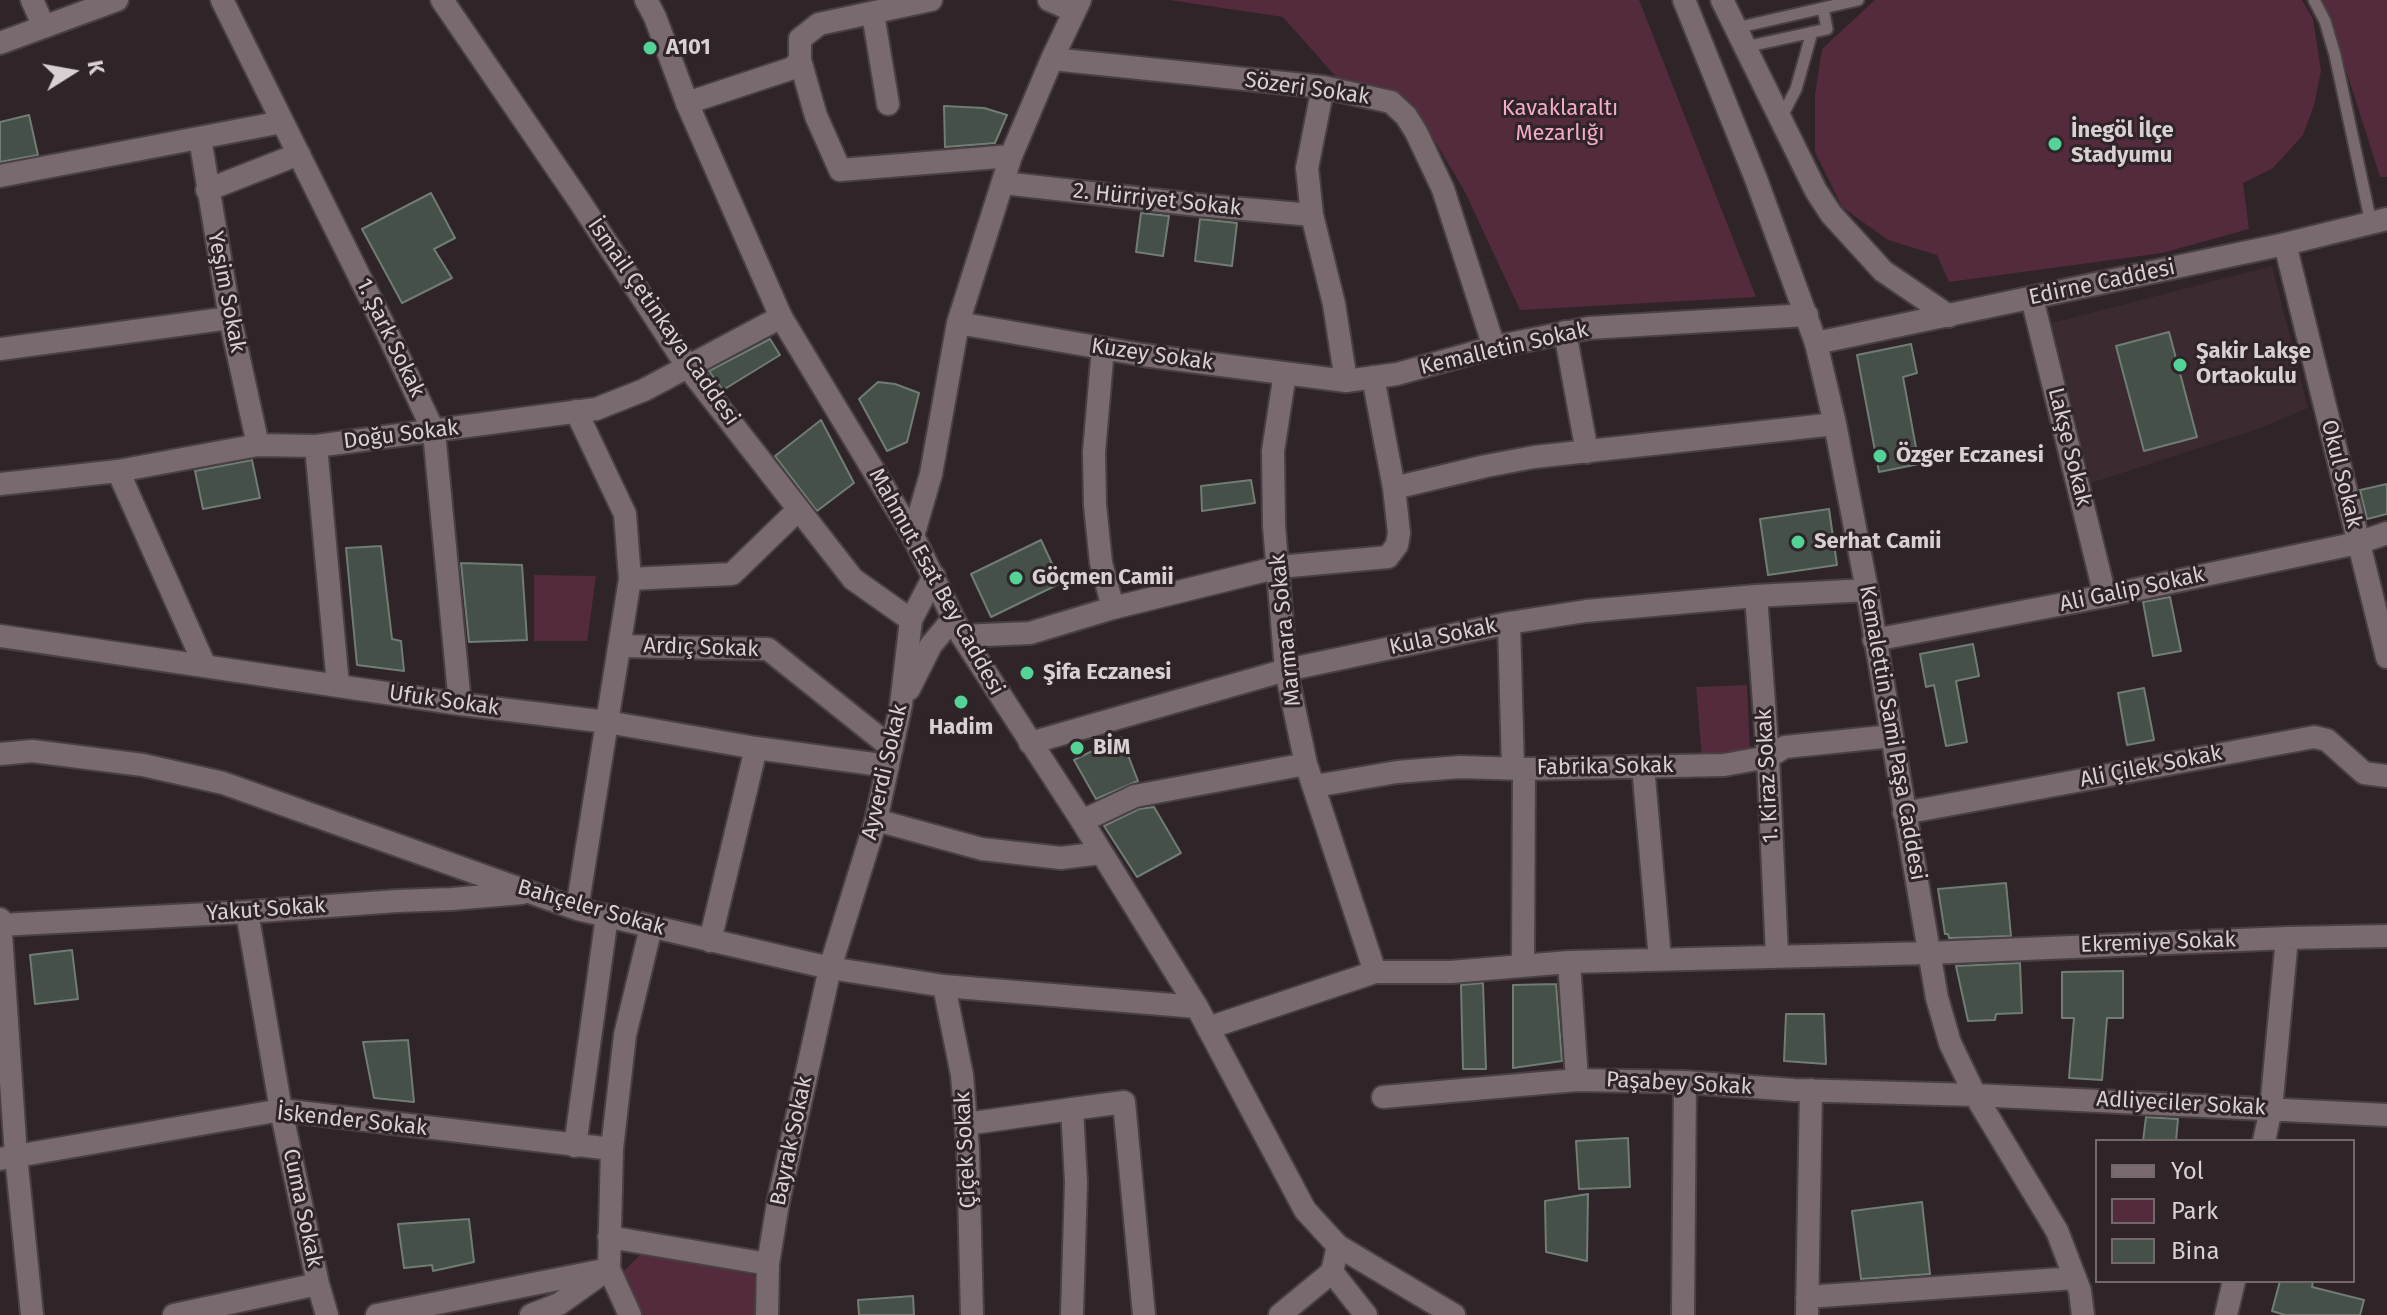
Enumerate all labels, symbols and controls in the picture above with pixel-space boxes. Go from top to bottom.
north arrow [32,32,112,112]
place label: A101 [666,35,711,61]
marker: A101 [641,39,659,57]
text: K [81,58,111,77]
street label: Sözeri Sokak [1243,67,1371,111]
park label: Kavaklaraltı Mezarlığı [1502,96,1618,148]
place label: İnegöl İlçe Stadyumu [2071,118,2174,170]
marker: İnegöl İlçe Stadyumu [2046,135,2064,153]
street label: 2. Hürriyet Sokak [1072,178,1242,222]
street label: İsmail Çetinkaya Caddesi [581,213,745,431]
street label: Yeşim Sokak [201,229,251,355]
street label: Edirne Caddesi [2027,255,2177,311]
street label: 1. Şark Sokak [350,274,430,402]
street label: Kemalletin Sokak [1417,317,1591,381]
street label: Kuzey Sokak [1089,333,1215,377]
place label: Şakir Lakşe Ortaokulu [2196,339,2311,390]
marker: Şakir Lakşe Ortaokulu [2171,356,2189,374]
street label: Lakşe Sokak [2042,385,2096,509]
street label: Doğu Sokak [342,415,460,455]
street label: Okul Sokak [2315,417,2367,531]
place label: Özger Eczanesi [1896,443,2044,469]
marker: Özger Eczanesi [1871,447,1889,465]
street label: Mahmut Esat Bey Caddesi [862,464,1010,700]
place label: Serhat Camii [1814,529,1941,555]
marker: Serhat Camii [1789,533,1807,551]
street label: Marmara Sokak [1265,553,1307,707]
street label: Ali Galip Sokak [2057,562,2207,618]
place label: Göçmen Camii [1032,565,1174,591]
marker: Göçmen Camii [1007,569,1025,587]
street label: Kemalettin Sami Paşa Caddesi [1853,583,1931,883]
street label: Kula Sokak [1387,613,1499,661]
street label: Ardıç Sokak [643,633,759,663]
place label: Şifa Eczanesi [1043,660,1172,686]
marker: Şifa Eczanesi [1018,664,1036,682]
street label: Ufuk Sokak [387,680,501,722]
marker: Hadim [952,693,970,711]
street label: Ayverdi Sokak [857,702,913,842]
street label: 1. Kiraz Sokak [1751,708,1785,844]
place label: Hadim [929,715,993,741]
place label: BİM [1093,735,1130,761]
marker: BİM [1068,739,1086,757]
street label: Ali Çilek Sokak [2078,740,2224,794]
street label: Fabrika Sokak [1536,753,1674,781]
street label: Bahçeler Sokak [514,874,668,942]
street label: Yakut Sokak [206,893,326,927]
street label: Ekremiye Sokak [2080,927,2236,959]
street label: Paşabey Sokak [1605,1067,1753,1101]
street label: Bayrak Sokak [765,1074,819,1208]
street label: Adliyeciler Sokak [2096,1086,2266,1122]
street label: Çiçek Sokak [950,1091,982,1209]
street label: İskender Sokak [275,1100,429,1142]
legend [2095,1139,2355,1283]
street label: Cuma Sokak [277,1146,327,1270]
text: Yol [2171,1157,2204,1185]
text: Park [2171,1197,2218,1225]
text: Bina [2171,1237,2219,1265]

